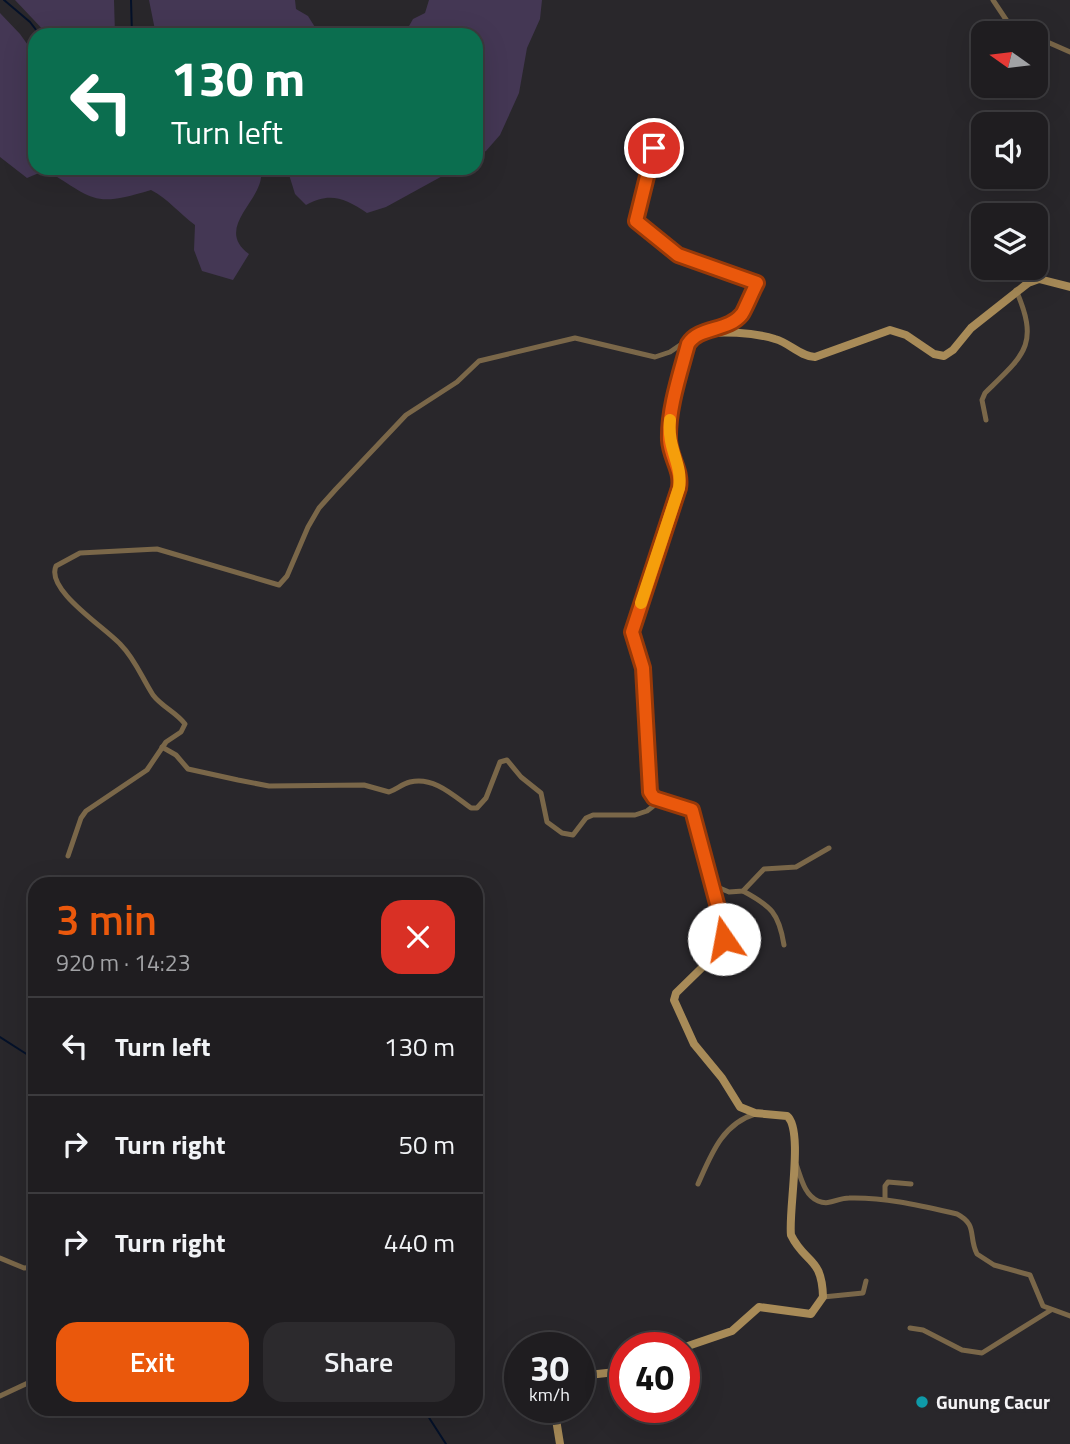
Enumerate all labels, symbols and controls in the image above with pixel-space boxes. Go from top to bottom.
north arrow [971,21,1048,98]
map controls [971,21,1048,280]
text: 130 m [171,40,305,115]
icon: left [56,56,147,147]
text: Turn left [171,108,283,156]
button: sound [971,112,1048,189]
pin [624,118,684,178]
icon: arrive [635,129,673,167]
button: layers [971,203,1048,280]
text: 3 min [56,887,157,951]
button: close [381,900,455,974]
position arrow [687,902,761,976]
text: 920 m · 14:23 [56,945,191,980]
icon: left [56,1027,94,1065]
text: Turn left [115,1027,210,1066]
text: 130 m [384,1027,455,1066]
icon: right [56,1125,94,1163]
text: Turn right [115,1125,226,1164]
text: 50 m [398,1125,455,1164]
icon: right [56,1223,94,1261]
text: Turn right [115,1223,226,1262]
text: 440 m [384,1223,455,1262]
button: Exit [56,1322,249,1402]
button: Share [263,1322,455,1402]
speed limit sign: 40 [609,1332,700,1423]
text: 30 [530,1341,569,1395]
text: km/h [529,1381,570,1408]
place label: Gunung Cacur [936,1387,1050,1416]
marker: Gunung Cacur [914,1394,930,1410]

